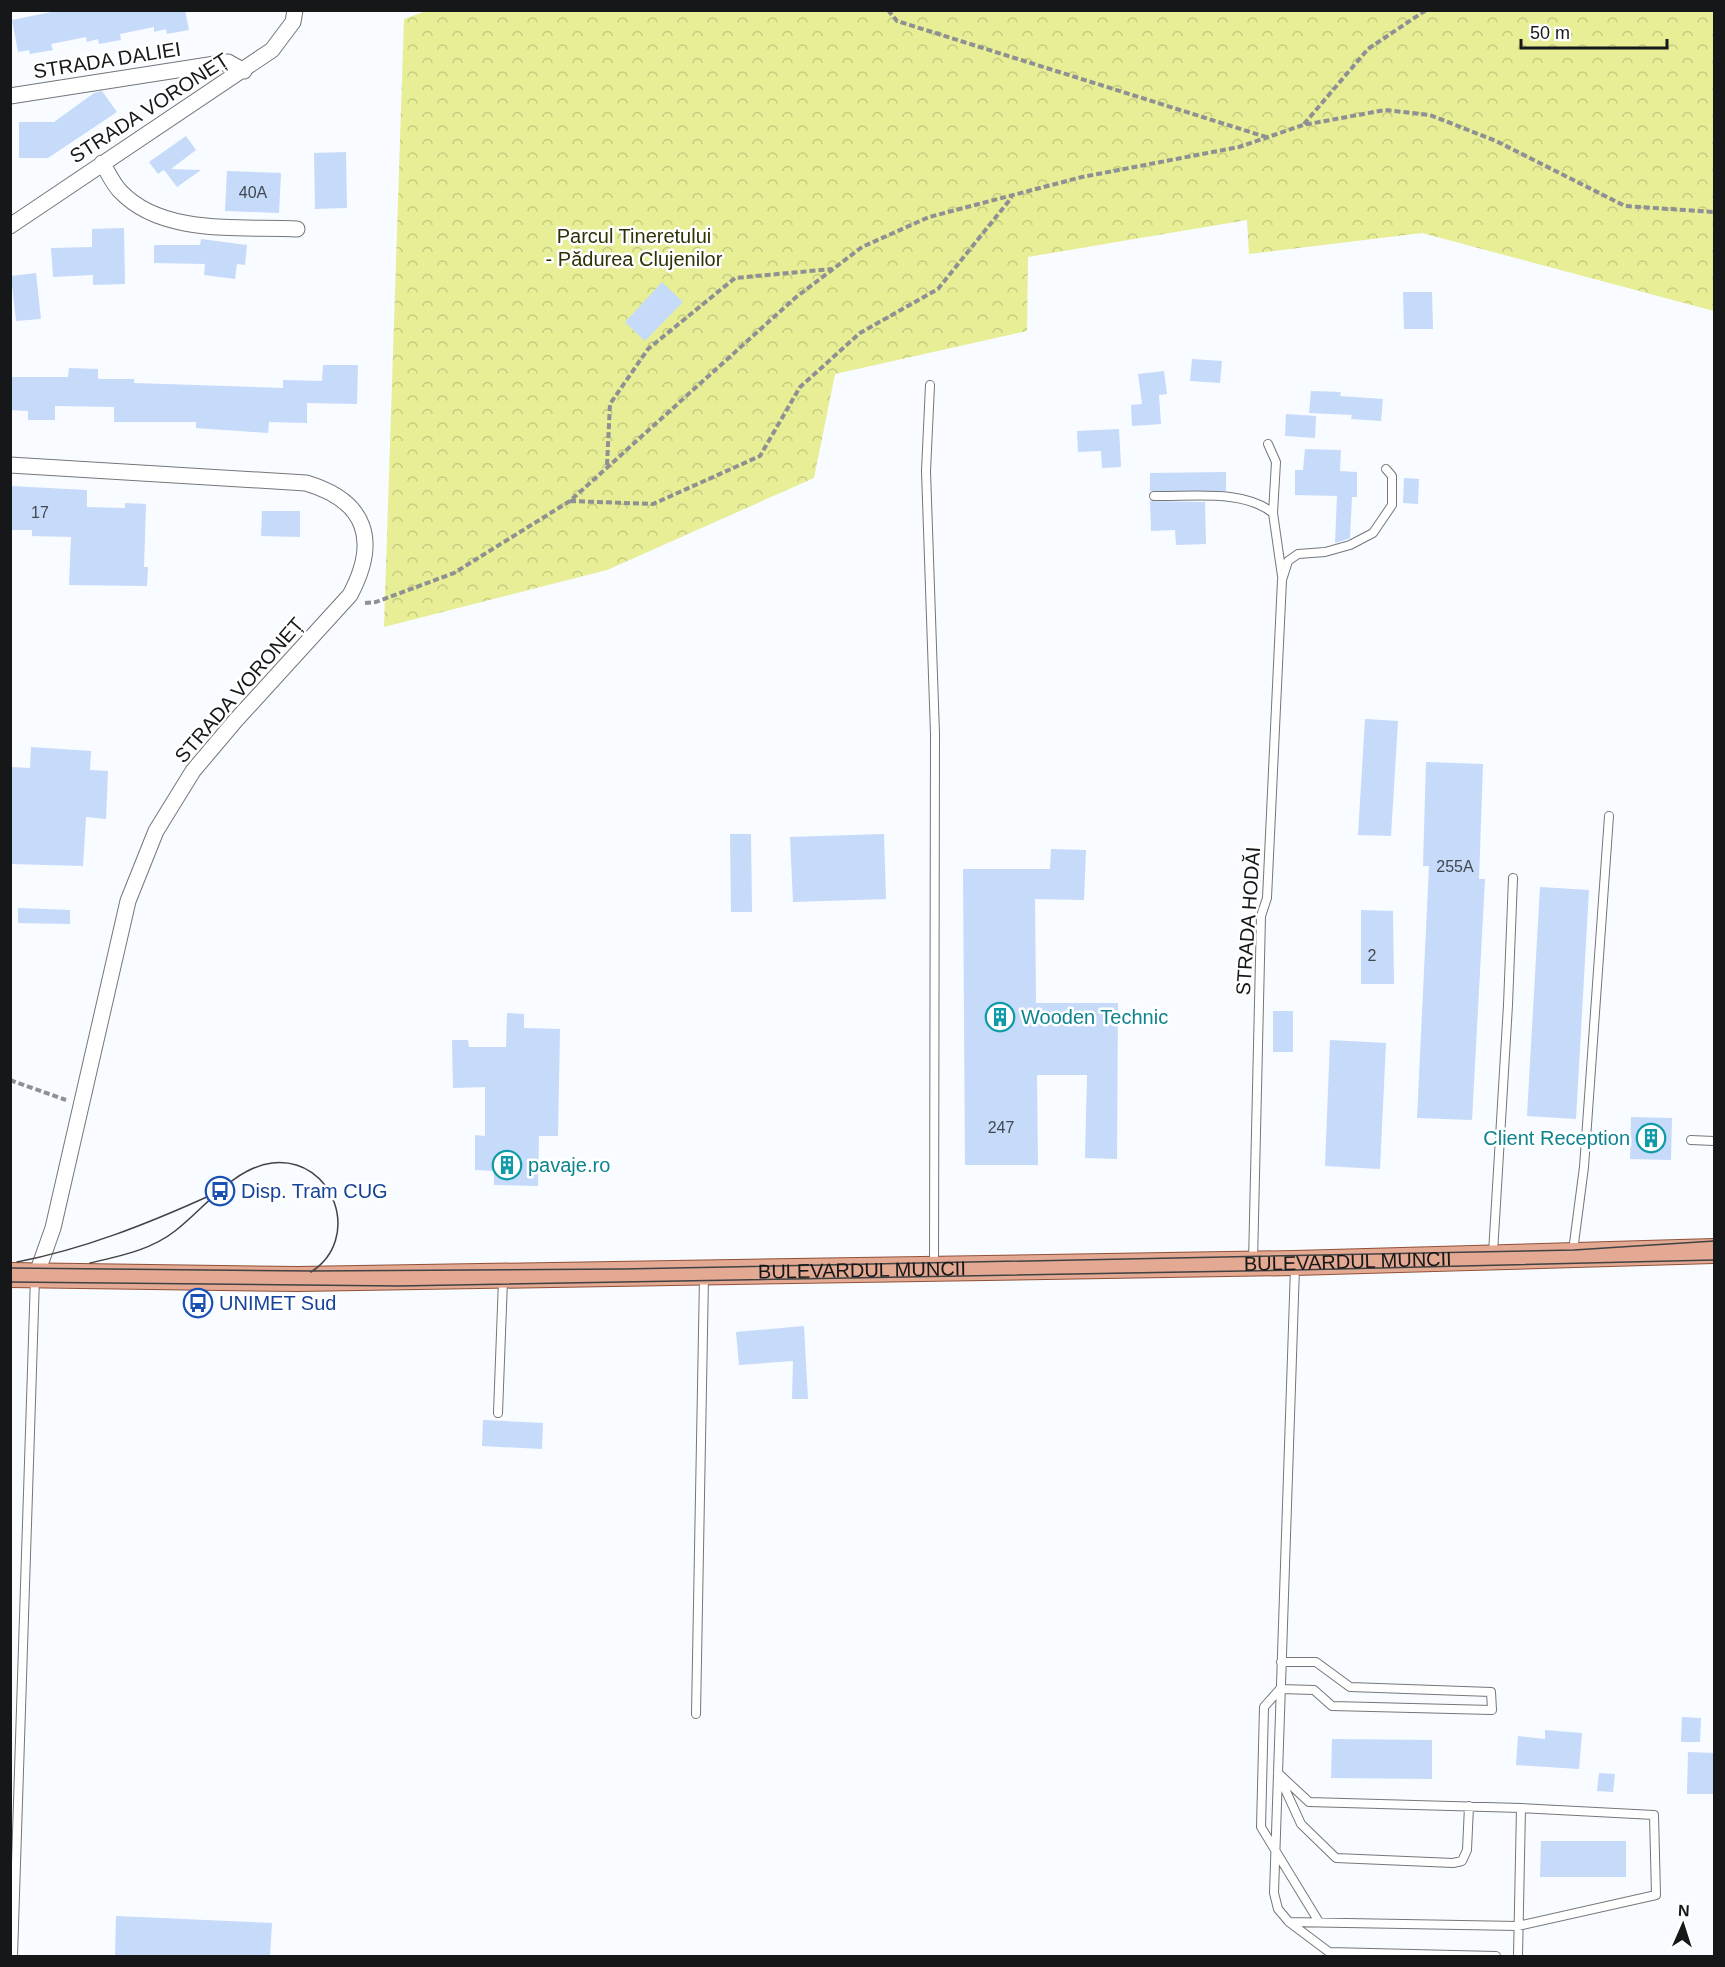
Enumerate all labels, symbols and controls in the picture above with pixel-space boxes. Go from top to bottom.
scale bar [1521,12,1666,50]
text: 50 m [1530,23,1570,43]
street label: STRADA DALIEI [32,37,182,83]
street label: STRADA VORONEȚ [66,49,232,167]
house number: 40A [239,184,268,201]
park label: Parcul Tineretului - Pădurea Clujenilor [546,225,723,270]
house number: 17 [31,504,49,521]
street label: STRADA VORONEȚ [170,613,308,767]
street label: STRADA HODĂI [1232,846,1264,996]
house number: 255A [1436,858,1474,875]
house number: 2 [1368,947,1377,964]
building icon: Wooden Technic [984,1001,1016,1033]
place label: Wooden Technic [1021,1006,1168,1028]
house number: 247 [988,1119,1014,1136]
building icon: Client Reception [1635,1122,1667,1154]
place label: Client Reception [1483,1127,1630,1149]
building icon: pavaje.ro [491,1149,523,1181]
place label: pavaje.ro [528,1154,610,1176]
bus stop icon: Disp. Tram CUG [204,1175,236,1207]
place label: Disp. Tram CUG [241,1180,388,1202]
street label: BULEVARDUL MUNCII [1244,1248,1452,1275]
street label: BULEVARDUL MUNCII [758,1257,966,1283]
bus stop icon: UNIMET Sud [182,1287,214,1319]
place label: UNIMET Sud [219,1292,336,1314]
north arrow [1653,1895,1713,1955]
text: N [1678,1902,1690,1919]

